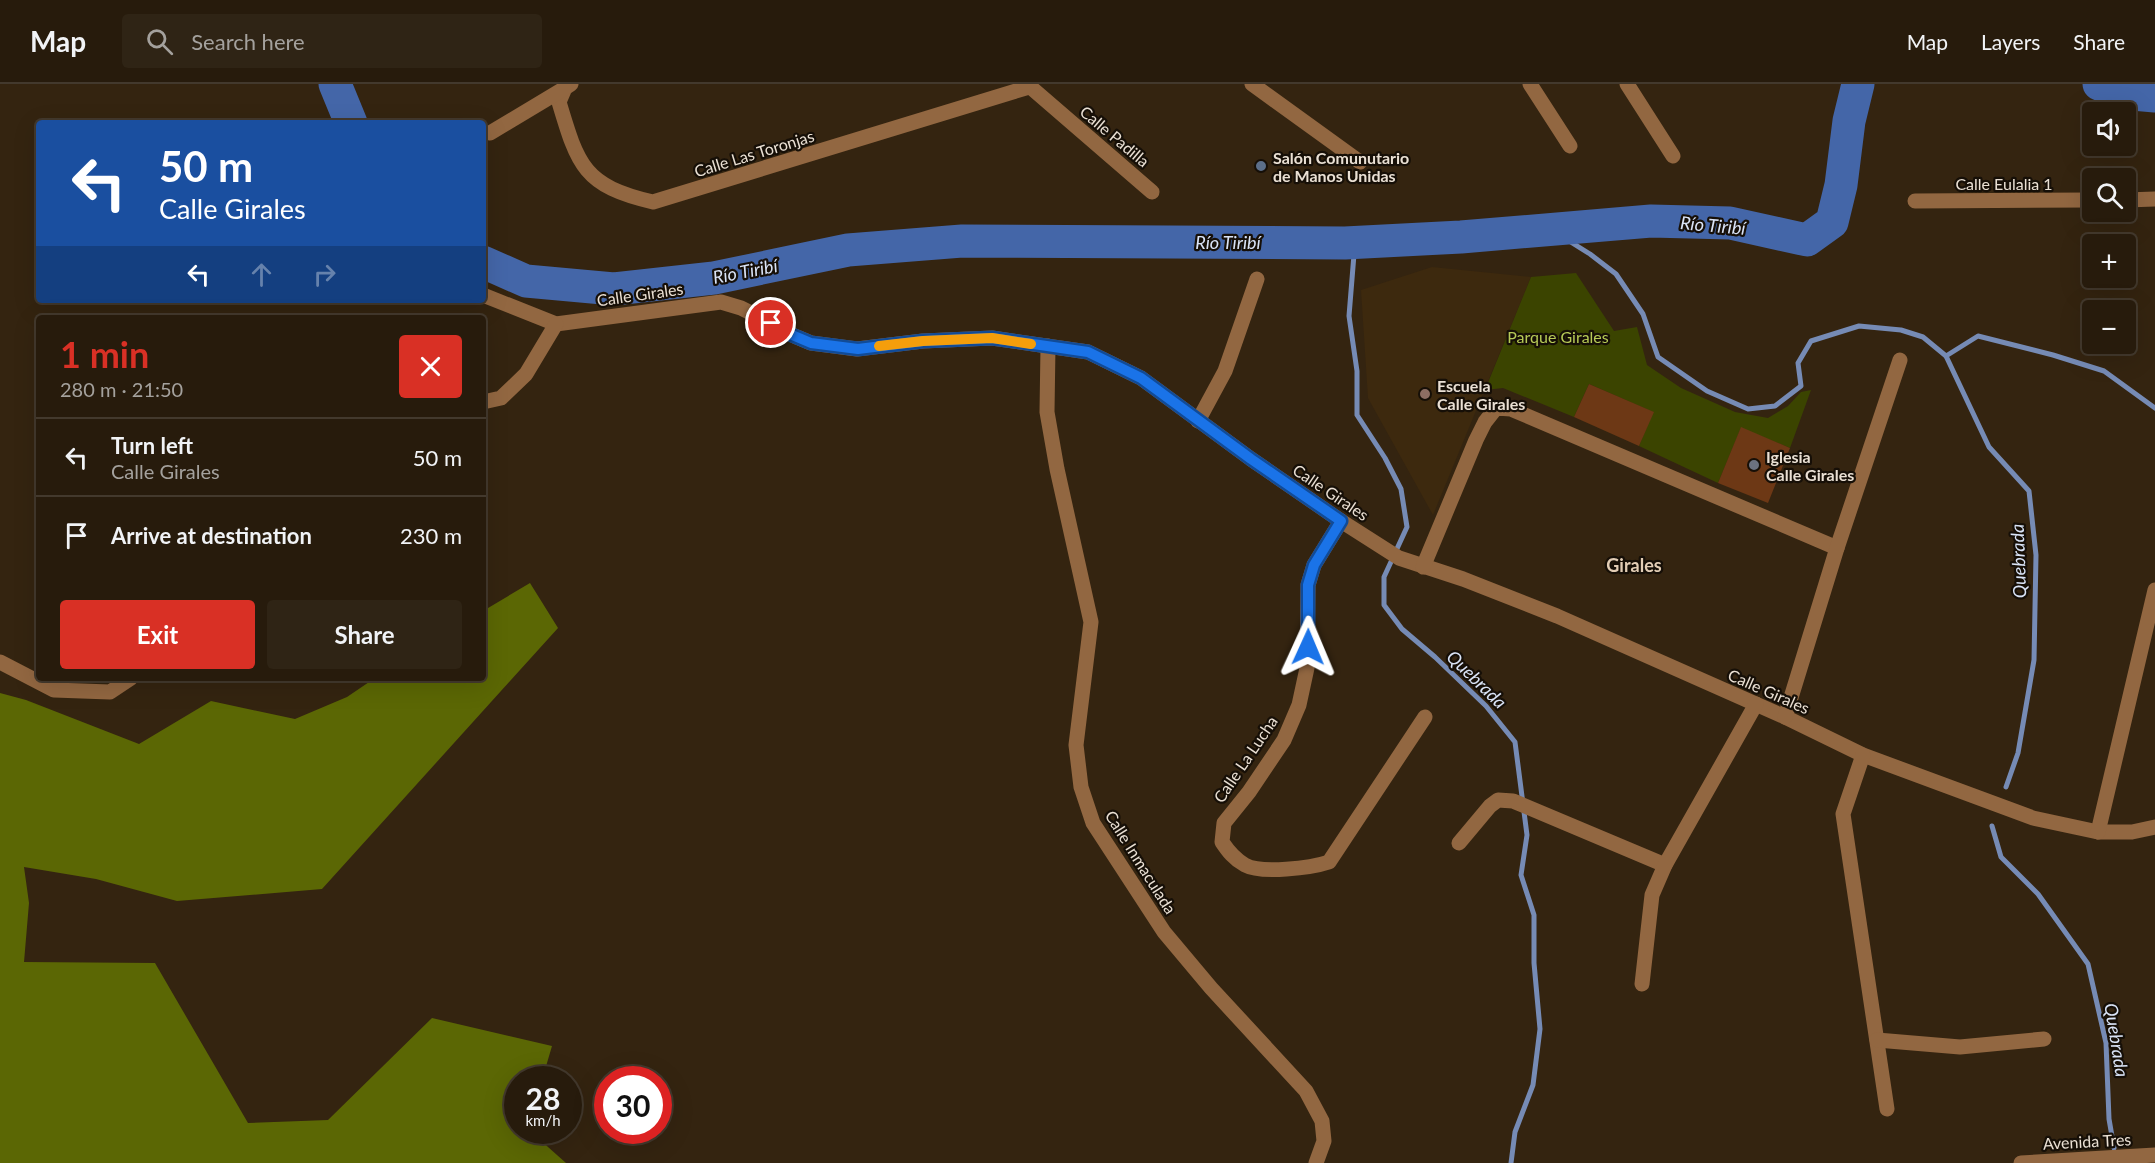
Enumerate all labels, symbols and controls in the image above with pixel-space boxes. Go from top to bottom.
search box [122,14,542,68]
text: Map [30,24,86,58]
icon: search [143,25,176,58]
text: Search here [191,28,305,55]
text: Map [1907,29,1948,54]
text: Layers [1981,29,2040,54]
text: Share [2073,29,2125,54]
street label: Calle Padilla [1077,102,1153,170]
map controls [2082,102,2136,354]
button: sound [2082,102,2136,156]
street label: Calle Las Toronjas [692,126,816,180]
text: 50 m [159,141,253,191]
icon: left [60,144,138,222]
place label: Salón Comunutario de Manos Unidas [1273,148,1409,185]
marker: Salón Comunutario de Manos Unidas [1254,159,1268,173]
button: search [2082,168,2136,222]
street label: Calle Eulalia 1 [1955,174,2053,193]
text: Calle Girales [159,192,306,225]
water label: Río Tiribí [1679,211,1748,239]
water label: Río Tiribí [1195,231,1263,253]
button: + [2082,234,2136,288]
water label: Río Tiribí [711,254,781,288]
icon: left [182,258,215,291]
icon: ahead [245,258,278,291]
icon: right [308,258,341,291]
street label: Calle Girales [596,279,684,309]
pin [745,297,796,348]
button: − [2082,300,2136,354]
icon: arrive [754,306,787,339]
park label: Parque Girales [1507,327,1609,346]
text: 1 min [60,332,149,376]
button: close [399,335,462,398]
place label: Escuela Calle Girales [1437,376,1525,413]
text: 280 m · 21:50 [60,377,183,401]
marker: Escuela Calle Girales [1418,387,1432,401]
text: Turn left [111,432,193,459]
icon: left [60,441,93,474]
text: 50 m [413,444,462,471]
place label: Iglesia Calle Girales [1766,447,1854,484]
marker: Iglesia Calle Girales [1747,458,1761,472]
text: Calle Girales [111,459,220,483]
street label: Calle Girales [1290,460,1372,524]
icon: arrive [60,519,93,552]
text: Arrive at destination [111,522,312,549]
text: 230 m [400,522,462,549]
water label: Quebrada [2006,523,2030,599]
district label: Girales [1606,554,1662,576]
button: Exit [60,600,255,669]
button: Share [267,600,462,669]
position arrow [1276,615,1340,679]
water label: Quebrada [1443,645,1511,713]
street label: Calle Girales [1725,665,1813,717]
street label: Calle La Lucha [1209,712,1281,806]
street label: Calle Inmaculada [1102,807,1180,917]
water label: Quebrada [2100,1001,2134,1079]
speed limit sign: 30 [594,1066,672,1144]
text: 28 [526,1080,560,1116]
text: km/h [525,1111,561,1129]
street label: Avenida Tres [2042,1129,2132,1153]

